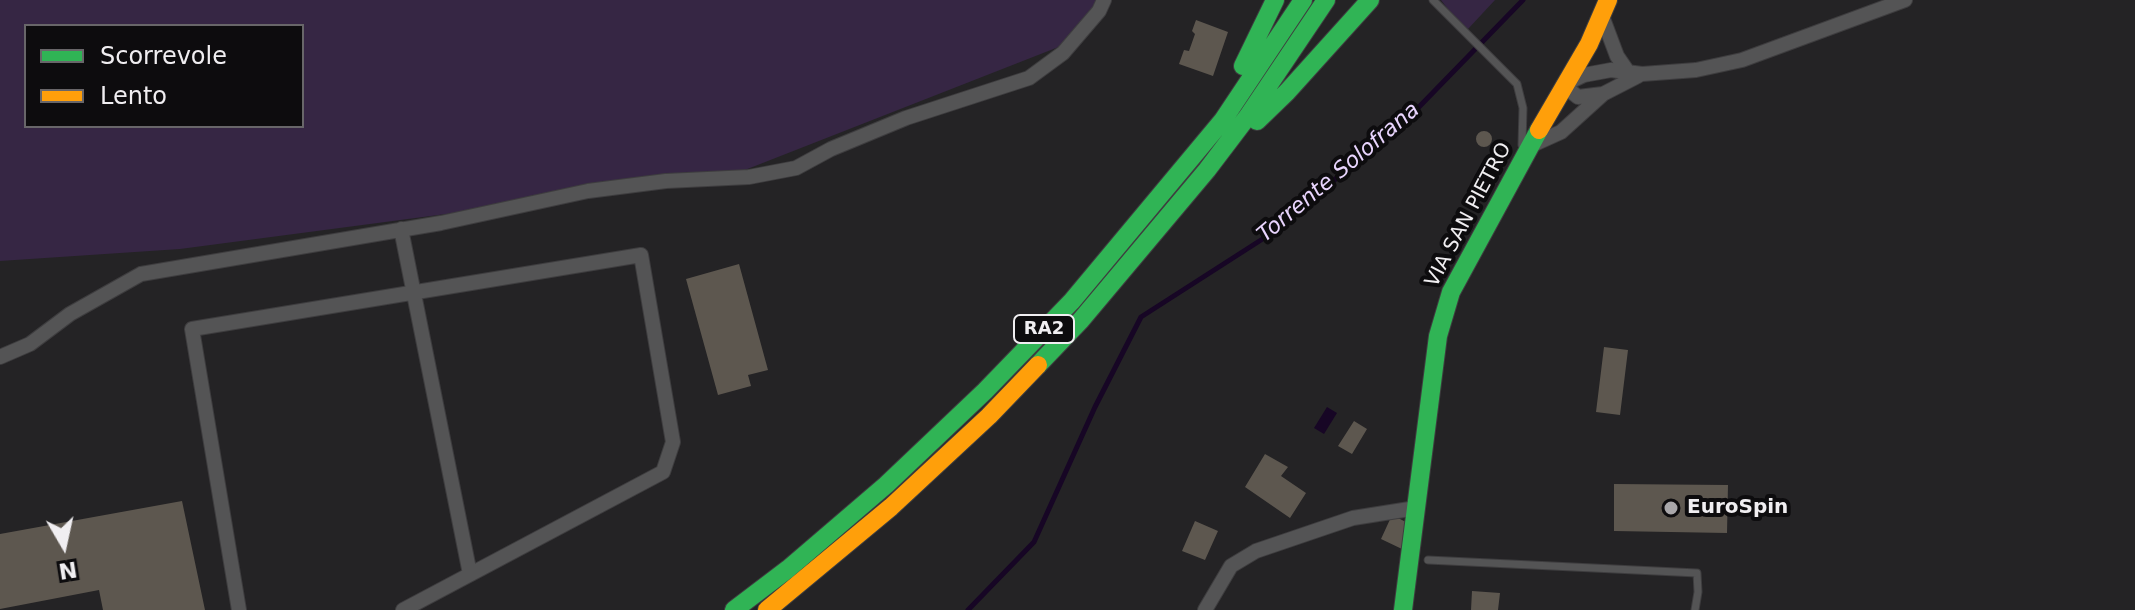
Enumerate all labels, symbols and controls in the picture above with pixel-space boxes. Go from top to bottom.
legend [24,24,304,128]
text: Scorrevole [100,42,227,70]
text: Lento [100,82,167,110]
water label: Torrente Solofrana [1253,97,1425,249]
street label: VIA SAN PIETRO [1421,139,1517,291]
road number: RA2 [1014,315,1074,343]
place label: EuroSpin [1687,496,1788,520]
marker: EuroSpin [1662,499,1680,517]
north arrow [24,506,104,586]
text: N [57,556,79,584]

